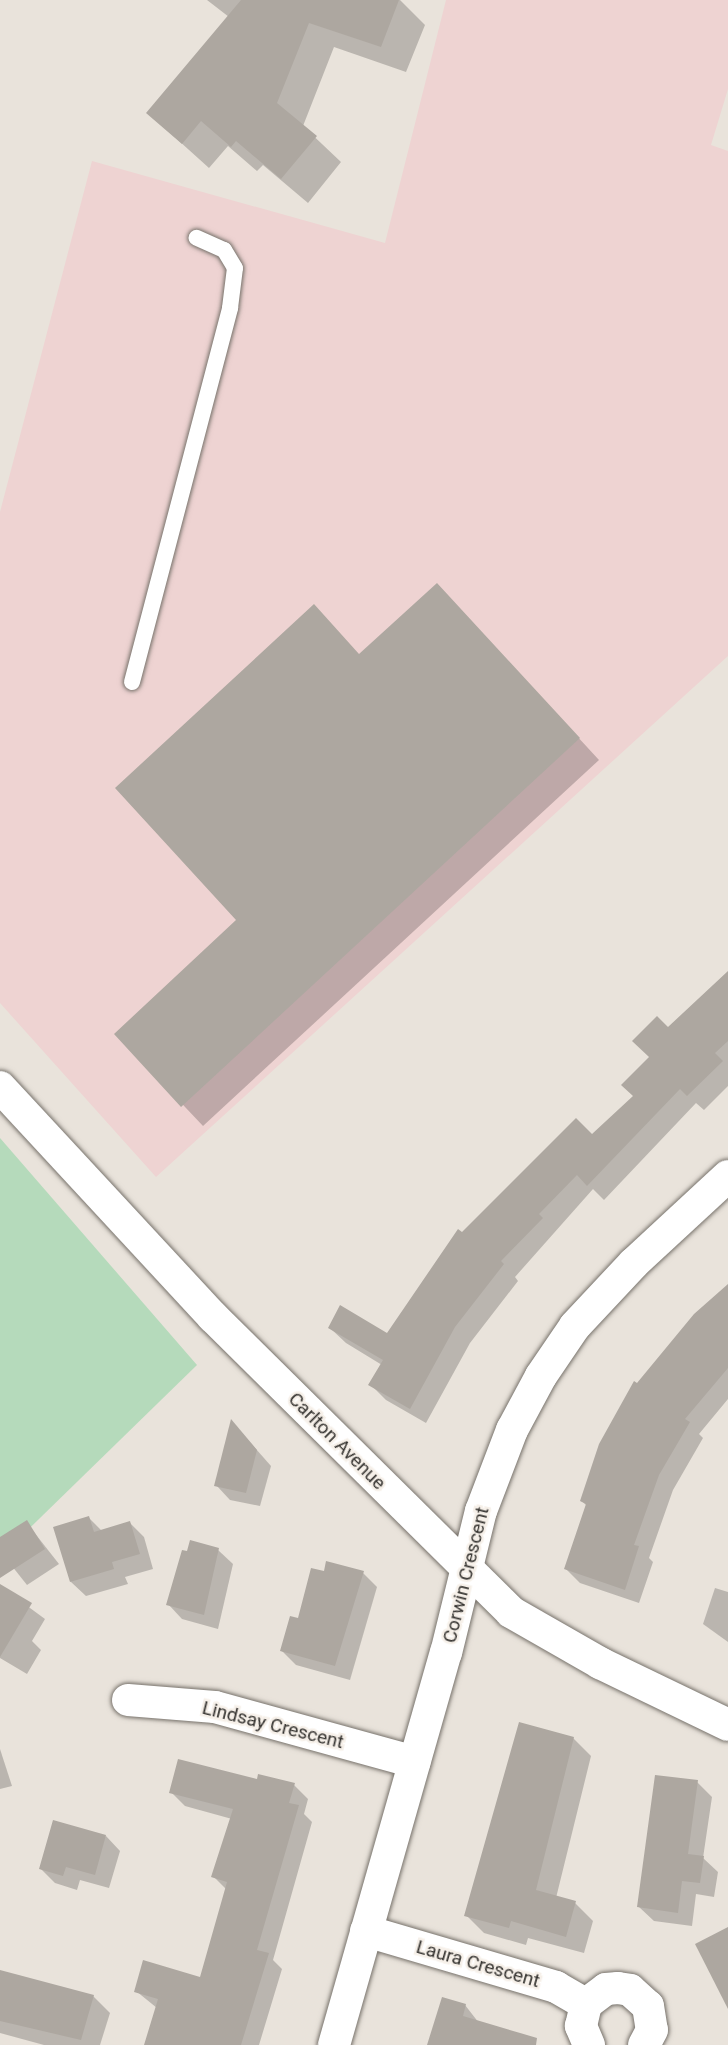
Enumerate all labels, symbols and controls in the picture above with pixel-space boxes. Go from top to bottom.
street label: Carlton Avenue [284,1388,390,1494]
street label: Corwin Crescent [438,1505,494,1645]
street label: Lindsay Crescent [200,1696,346,1754]
street label: Laura Crescent [414,1935,542,1993]

